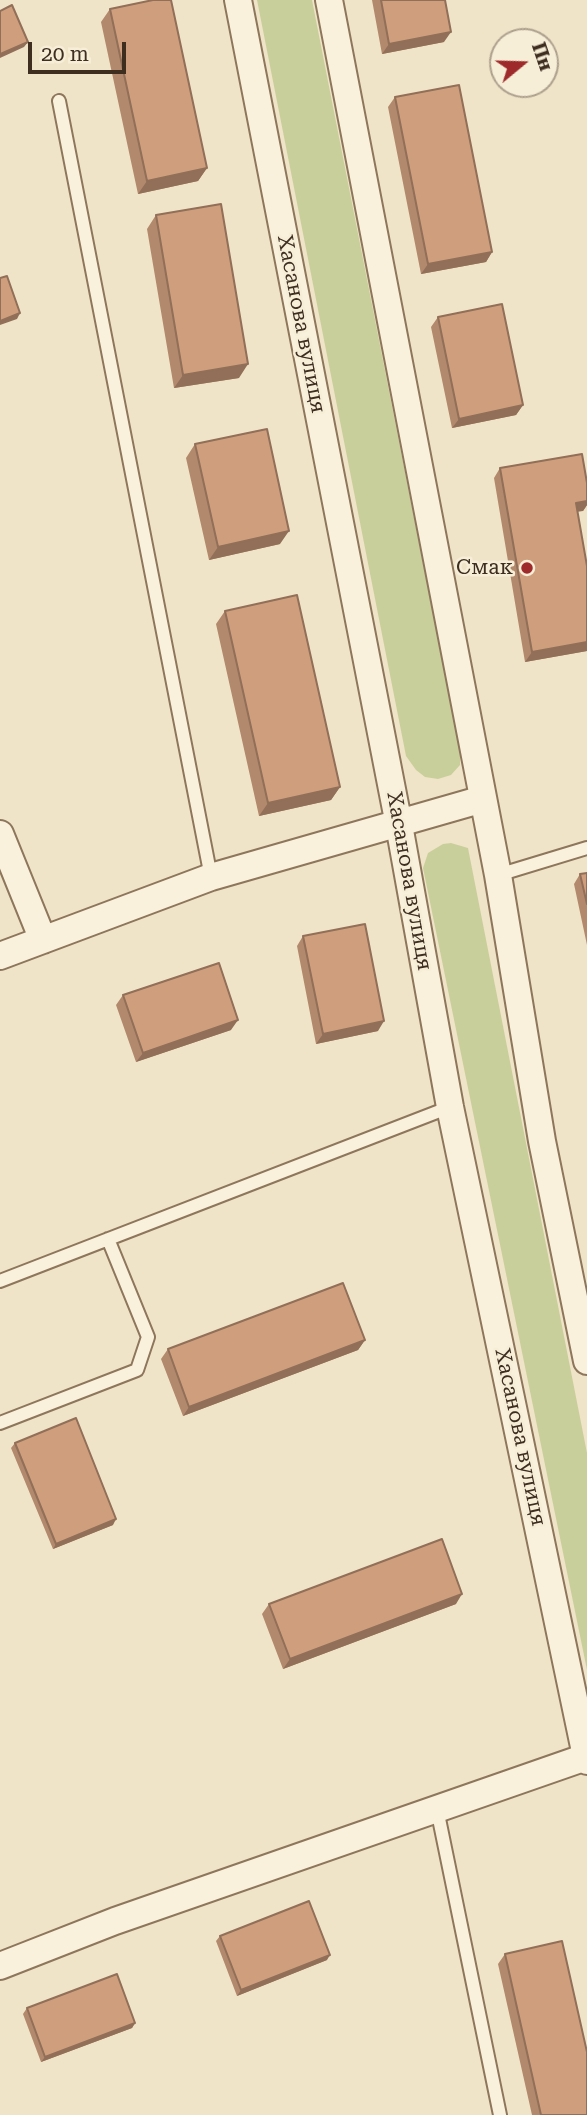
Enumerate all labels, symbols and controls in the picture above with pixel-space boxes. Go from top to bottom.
scale bar [32,28,130,72]
north arrow [489,28,559,98]
text: Пн [527,39,558,74]
text: 20 m [41,42,89,66]
street label: Хасанова вулиця [271,233,331,415]
place label: Смак [456,555,513,581]
marker: Смак [519,560,535,576]
street label: Хасанова вулиця [381,790,437,972]
street label: Хасанова вулиця [489,1346,551,1528]

